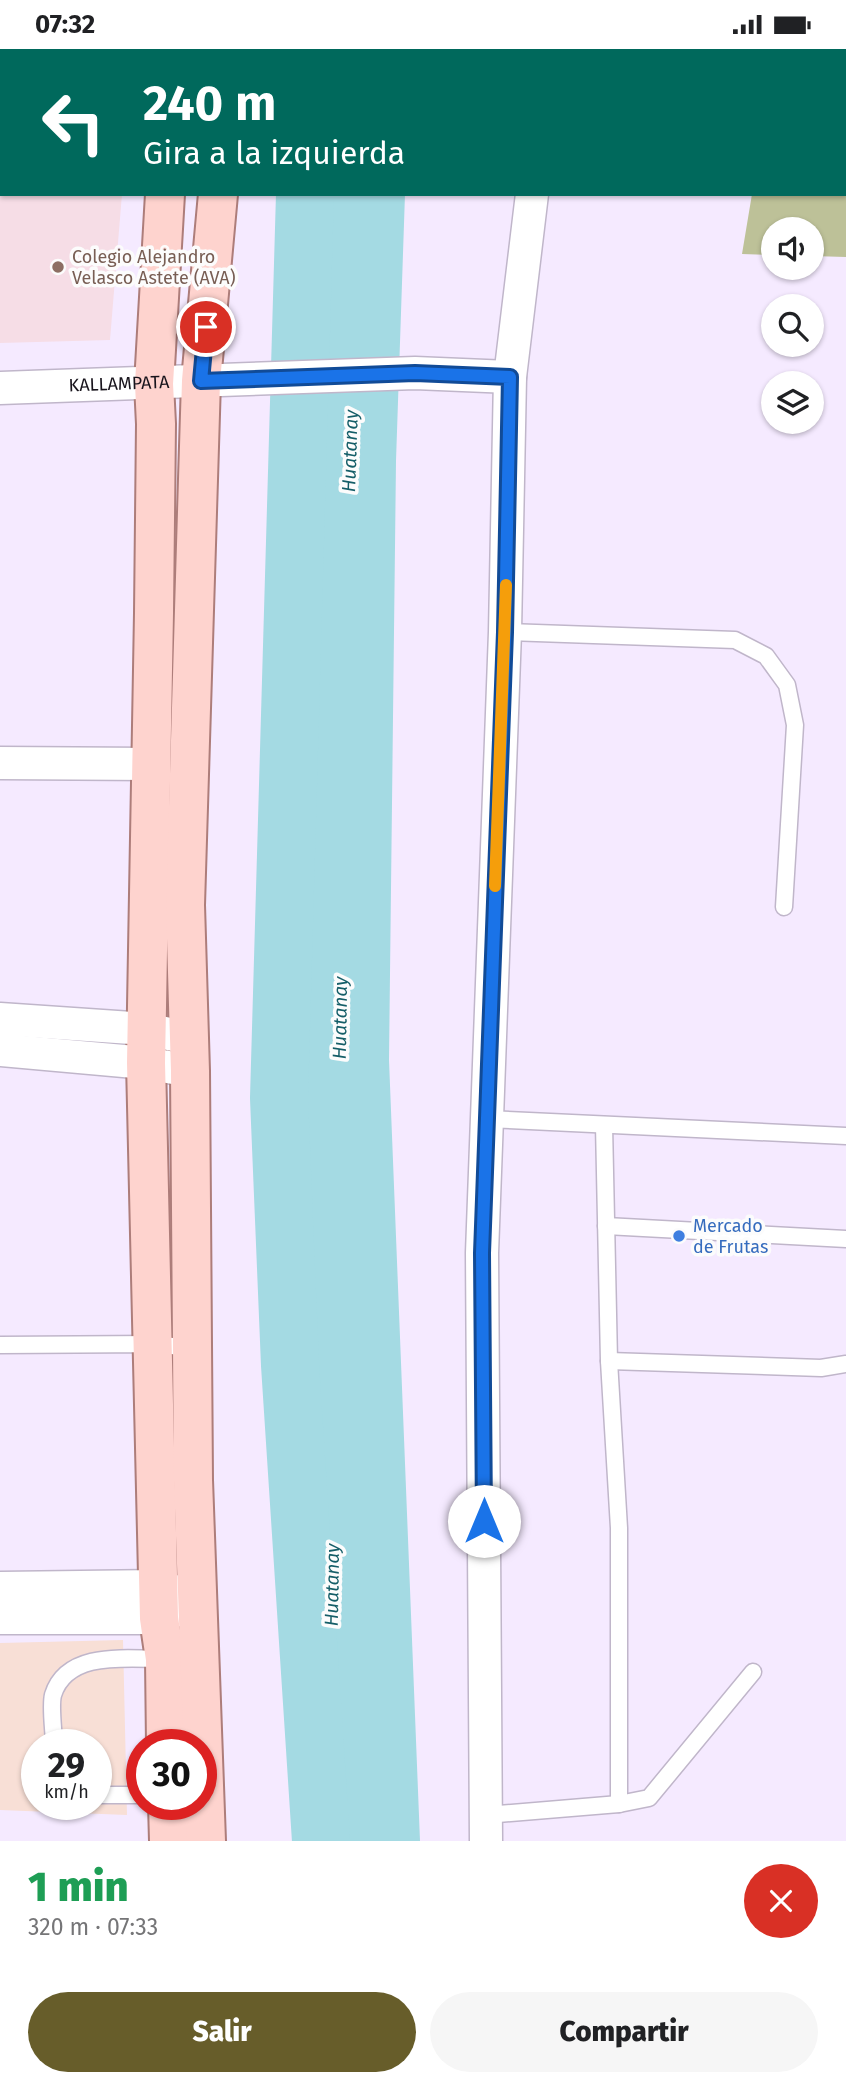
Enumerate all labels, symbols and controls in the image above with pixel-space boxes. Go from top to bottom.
text: 07:32 [35,9,95,40]
text: 240 m [143,74,276,133]
icon: left [28,77,119,168]
text: Gira a la izquierda [143,134,405,172]
map controls [761,217,824,434]
button: sound [761,217,824,280]
place label: Colegio Alejandro Velasco Astete (AVA) [72,246,236,289]
marker: Colegio Alejandro Velasco Astete (AVA) [50,259,66,275]
button: search [761,294,824,357]
pin [176,297,236,357]
icon: arrive [187,308,225,346]
street label: KALLAMPATA [68,371,170,397]
button: layers [761,371,824,434]
water label: Huatanay [337,409,363,493]
water label: Huatanay [328,976,352,1060]
place label: Mercado de Frutas [693,1215,768,1258]
marker: Mercado de Frutas [671,1228,687,1244]
position arrow [447,1484,521,1558]
water label: Huatanay [320,1543,344,1627]
speed limit sign: 30 [126,1729,217,1820]
text: 29 [48,1744,85,1786]
text: km/h [44,1781,89,1803]
text: 1 min [28,1862,129,1912]
button: close [744,1864,818,1938]
text: 320 m · 07:33 [28,1913,158,1941]
button: Salir [28,1992,416,2072]
button: Compartir [430,1992,818,2072]

